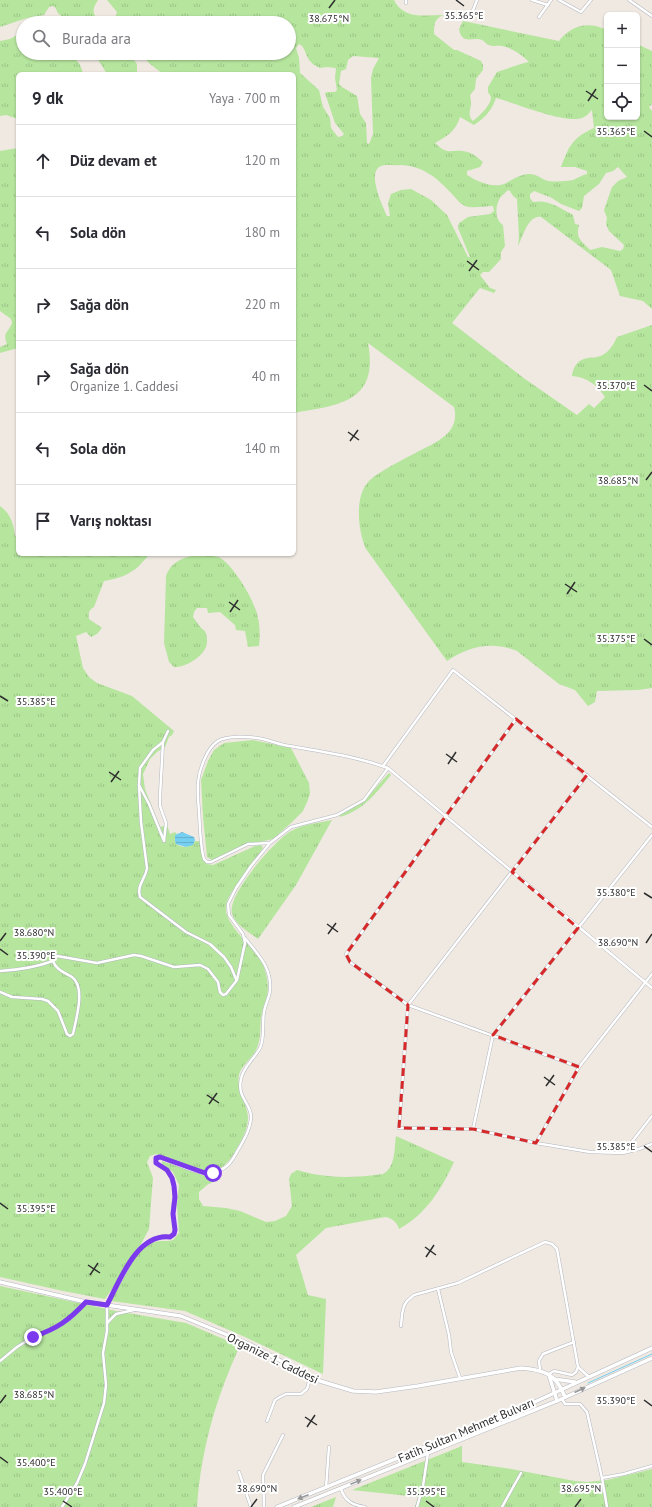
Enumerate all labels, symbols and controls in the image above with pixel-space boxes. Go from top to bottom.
text: 35.365°E [445,9,484,22]
text: 38.675°N [309,12,349,25]
map controls [604,12,640,120]
button: + [604,12,640,48]
search box [16,16,296,60]
icon: search [30,27,52,49]
text: Burada ara [62,29,131,48]
button: − [604,48,640,84]
button: locate [604,84,640,120]
text: 9 dk [32,87,63,109]
text: Yaya · 700 m [209,90,280,107]
text: 35.365°E [597,125,636,138]
icon: ahead [32,150,54,172]
text: Düz devam et [70,151,157,170]
text: 120 m [245,152,280,169]
icon: left [32,222,54,244]
text: Sola dön [70,223,126,242]
text: 180 m [245,224,280,241]
icon: right [32,294,54,316]
text: Sağa dön [70,295,129,314]
text: 220 m [245,296,280,313]
text: Sağa dön [70,359,129,378]
icon: right [32,366,54,388]
text: 40 m [252,368,280,385]
text: Organize 1. Caddesi [70,378,179,395]
text: 35.370°E [597,379,636,392]
icon: left [32,438,54,460]
text: Sola dön [70,439,126,458]
text: 140 m [245,440,280,457]
text: 38.685°N [598,474,638,487]
icon: arrive [32,510,54,532]
text: Varış noktası [70,511,152,530]
text: 35.375°E [597,632,636,645]
text: 35.385°E [17,695,56,708]
text: 35.380°E [597,886,636,899]
text: 38.680°N [14,926,54,939]
text: 38.690°N [598,936,638,949]
text: 35.390°E [17,949,56,962]
text: 35.385°E [597,1140,636,1153]
route start [204,1164,222,1182]
text: 35.395°E [17,1202,56,1215]
route end [24,1328,42,1346]
street label: Organize 1. Caddesi [225,1329,321,1387]
one-way arrow [575,1387,587,1393]
text: 38.685°N [14,1388,54,1401]
street label: Fatih Sultan Mehmet Bulvarı [396,1394,536,1466]
text: 35.390°E [597,1394,636,1407]
text: 35.400°E [17,1456,56,1469]
one-way arrow [351,1479,363,1485]
text: 38.690°N [237,1482,277,1495]
text: 38.695°N [561,1482,601,1495]
text: 35.400°E [44,1485,83,1498]
text: 35.395°E [407,1485,446,1498]
one-way arrow [296,1495,308,1501]

